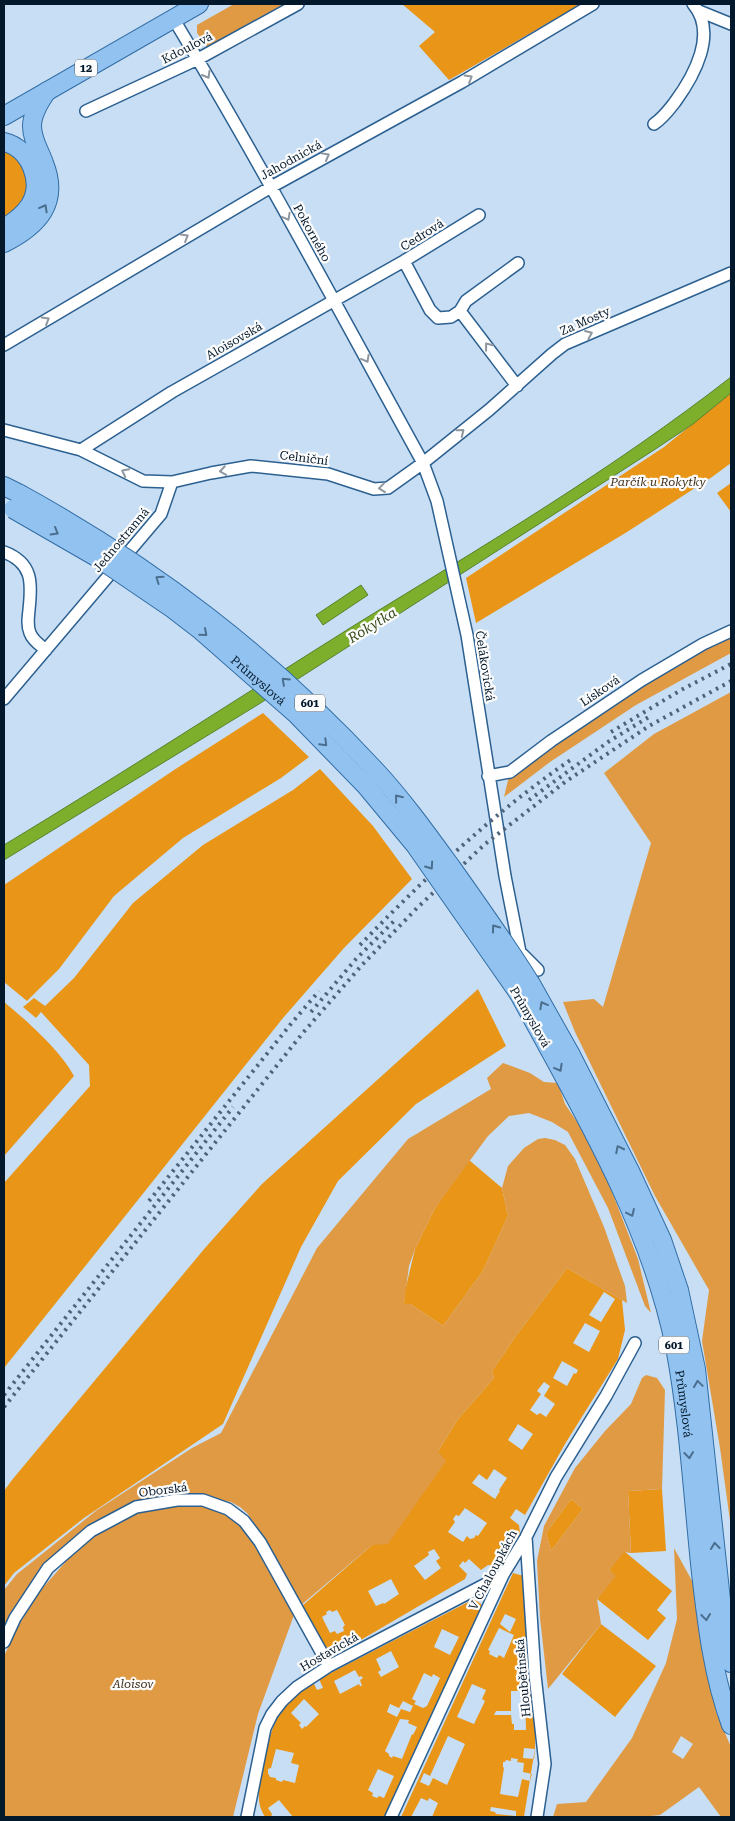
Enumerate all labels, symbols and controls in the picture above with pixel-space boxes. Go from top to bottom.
street label: Kdoulová [159,29,215,67]
road number: 12 [75,59,97,76]
one-way arrow [201,70,211,79]
one-way arrow [463,75,472,85]
street label: Jahodnická [258,137,324,183]
one-way arrow [321,153,330,163]
street label: Pokorného [290,202,334,264]
one-way arrow [38,204,48,213]
one-way arrow [281,211,291,220]
street label: Cedrová [398,216,447,254]
one-way arrow [180,234,189,244]
street label: Za Mosty [558,303,613,338]
one-way arrow [40,317,49,327]
street label: Aloisovská [203,319,265,363]
one-way arrow [584,330,593,341]
one-way arrow [485,343,494,352]
one-way arrow [359,354,369,363]
one-way arrow [455,430,464,438]
street label: Celniční [279,448,329,468]
one-way arrow [219,465,228,475]
one-way arrow [122,468,131,478]
park label: Parčík u Rokytky [609,475,707,489]
one-way arrow [378,482,386,493]
street label: Jednostranná [90,505,152,575]
one-way arrow [50,526,59,536]
one-way arrow [155,576,165,585]
water label: Rokytka [344,604,399,647]
one-way arrow [198,628,207,636]
street label: Čelákovická [473,630,498,703]
street label: Průmyslová [228,653,288,709]
street label: Lísková [578,672,623,709]
one-way arrow [282,678,291,687]
road number: 601 [295,694,325,711]
one-way arrow [318,737,327,746]
one-way arrow [395,795,403,804]
one-way arrow [424,860,433,870]
one-way arrow [492,924,501,934]
street label: Průmyslová [507,984,553,1050]
one-way arrow [539,1002,549,1011]
one-way arrow [553,1063,563,1072]
one-way arrow [615,1145,625,1154]
one-way arrow [625,1208,636,1217]
road number: 601 [659,1336,689,1354]
street label: Průmyslová [672,1369,695,1439]
one-way arrow [693,1380,704,1388]
one-way arrow [683,1451,694,1459]
street label: Oborská [138,1480,189,1500]
street label: V Chaloupkách [466,1527,520,1612]
one-way arrow [710,1541,721,1549]
one-way arrow [700,1613,711,1621]
street label: Hostavická [297,1630,361,1674]
street label: Hloubětínská [513,1638,533,1718]
park label: Aloisov [112,1677,154,1691]

